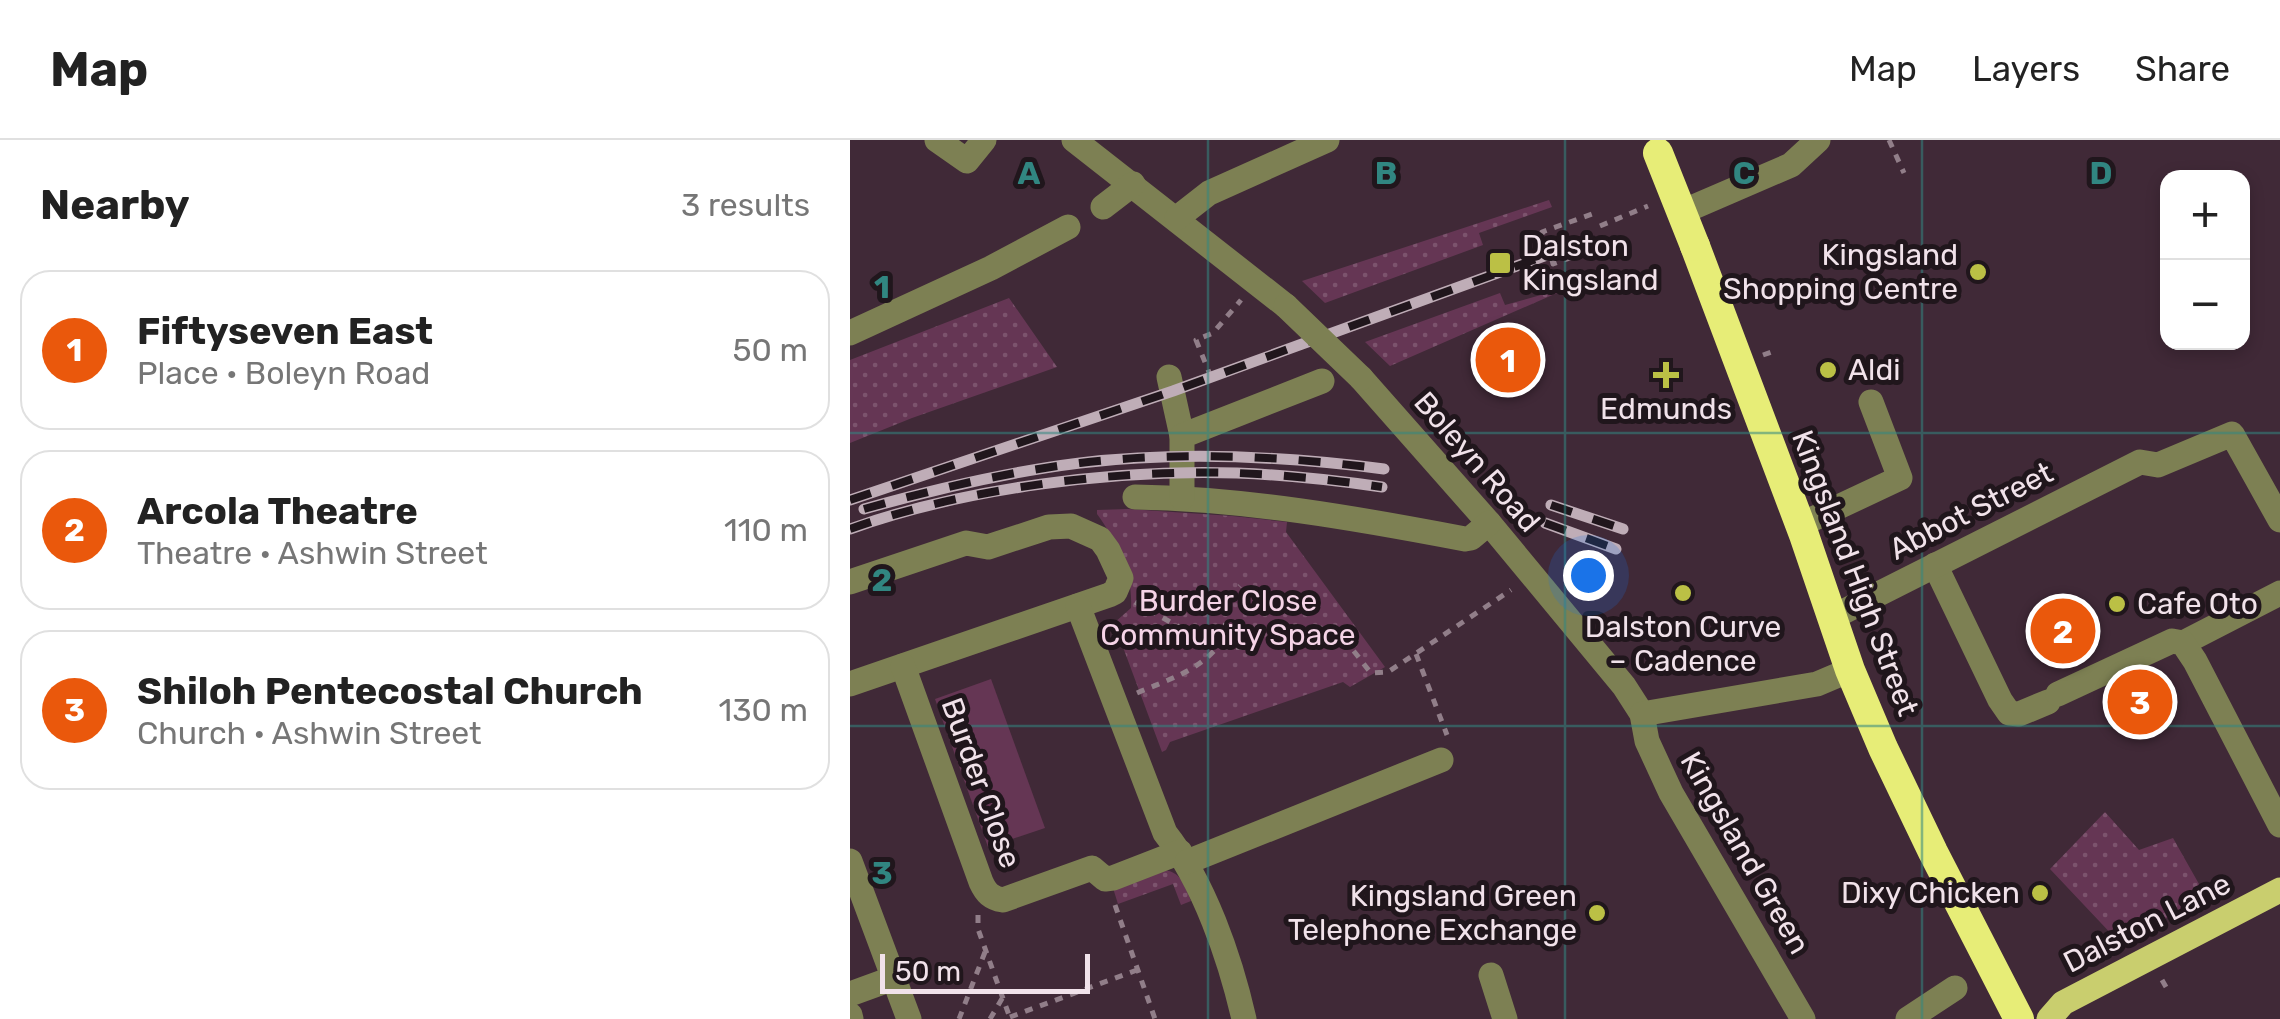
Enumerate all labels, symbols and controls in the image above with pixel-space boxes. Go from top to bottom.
text: Map [50,41,148,98]
text: Map [1849,48,1917,90]
text: Layers [1972,48,2080,90]
text: Share [2135,48,2230,90]
text: A [1018,154,1041,192]
text: B [1375,154,1397,192]
text: C [1733,154,1755,192]
text: D [2090,154,2112,192]
map controls [2160,170,2250,350]
button: + [2160,170,2250,260]
text: Nearby [40,180,190,230]
text: 3 results [681,186,810,224]
place label: Dalston Kingsland [1522,228,1659,298]
place label: Kingsland Shopping Centre [1723,237,1958,307]
marker: Dalston Kingsland [1487,250,1513,276]
button: − [2160,260,2250,350]
marker: Kingsland Shopping Centre [1967,261,1989,283]
text: 1 [874,268,890,306]
text: Fiftyseven East [137,308,433,354]
pin: 1 [1476,322,1540,398]
text: 1 [67,331,82,369]
text: 50 m [732,331,808,369]
place label: Aldi [1848,352,1901,388]
text: Place · Boleyn Road [137,354,430,392]
marker: Aldi [1817,359,1839,381]
marker: Edmunds [1655,364,1677,386]
street label: Boleyn Road [1406,385,1548,539]
place label: Edmunds [1600,391,1732,427]
street label: Kingsland High Street [1784,425,1926,721]
street label: Abbot Street [1883,454,2059,568]
text: Arcola Theatre [137,488,418,534]
text: 2 [64,511,85,549]
text: 110 m [724,511,808,549]
text: Theatre · Ashwin Street [137,534,488,572]
your location [1563,550,1614,601]
text: 2 [872,561,892,599]
marker: Dalston Curve – Cadence [1672,582,1694,604]
park label: Burder Close Community Space [1100,583,1356,653]
place label: Cafe Oto [2137,586,2258,622]
marker: Cafe Oto [2106,593,2128,615]
pin: 2 [2030,594,2096,668]
place label: Dalston Curve – Cadence [1585,609,1781,679]
pin: 3 [2108,664,2172,740]
text: Shiloh Pentecostal Church [137,668,643,714]
text: 3 [64,691,85,729]
text: 130 m [718,691,808,729]
street label: Burder Close [934,693,1028,873]
text: Church · Ashwin Street [137,714,482,752]
street label: Kingsland Green [1673,746,1817,960]
text: 3 [871,854,893,892]
street label: Dalston Lane [2057,865,2237,981]
place label: Dixy Chicken [1841,875,2020,911]
place label: Kingsland Green Telephone Exchange [1288,878,1577,948]
marker: Dixy Chicken [2029,882,2051,904]
marker: Kingsland Green Telephone Exchange [1586,902,1608,924]
scale bar [880,949,1090,994]
text: 50 m [895,955,961,988]

